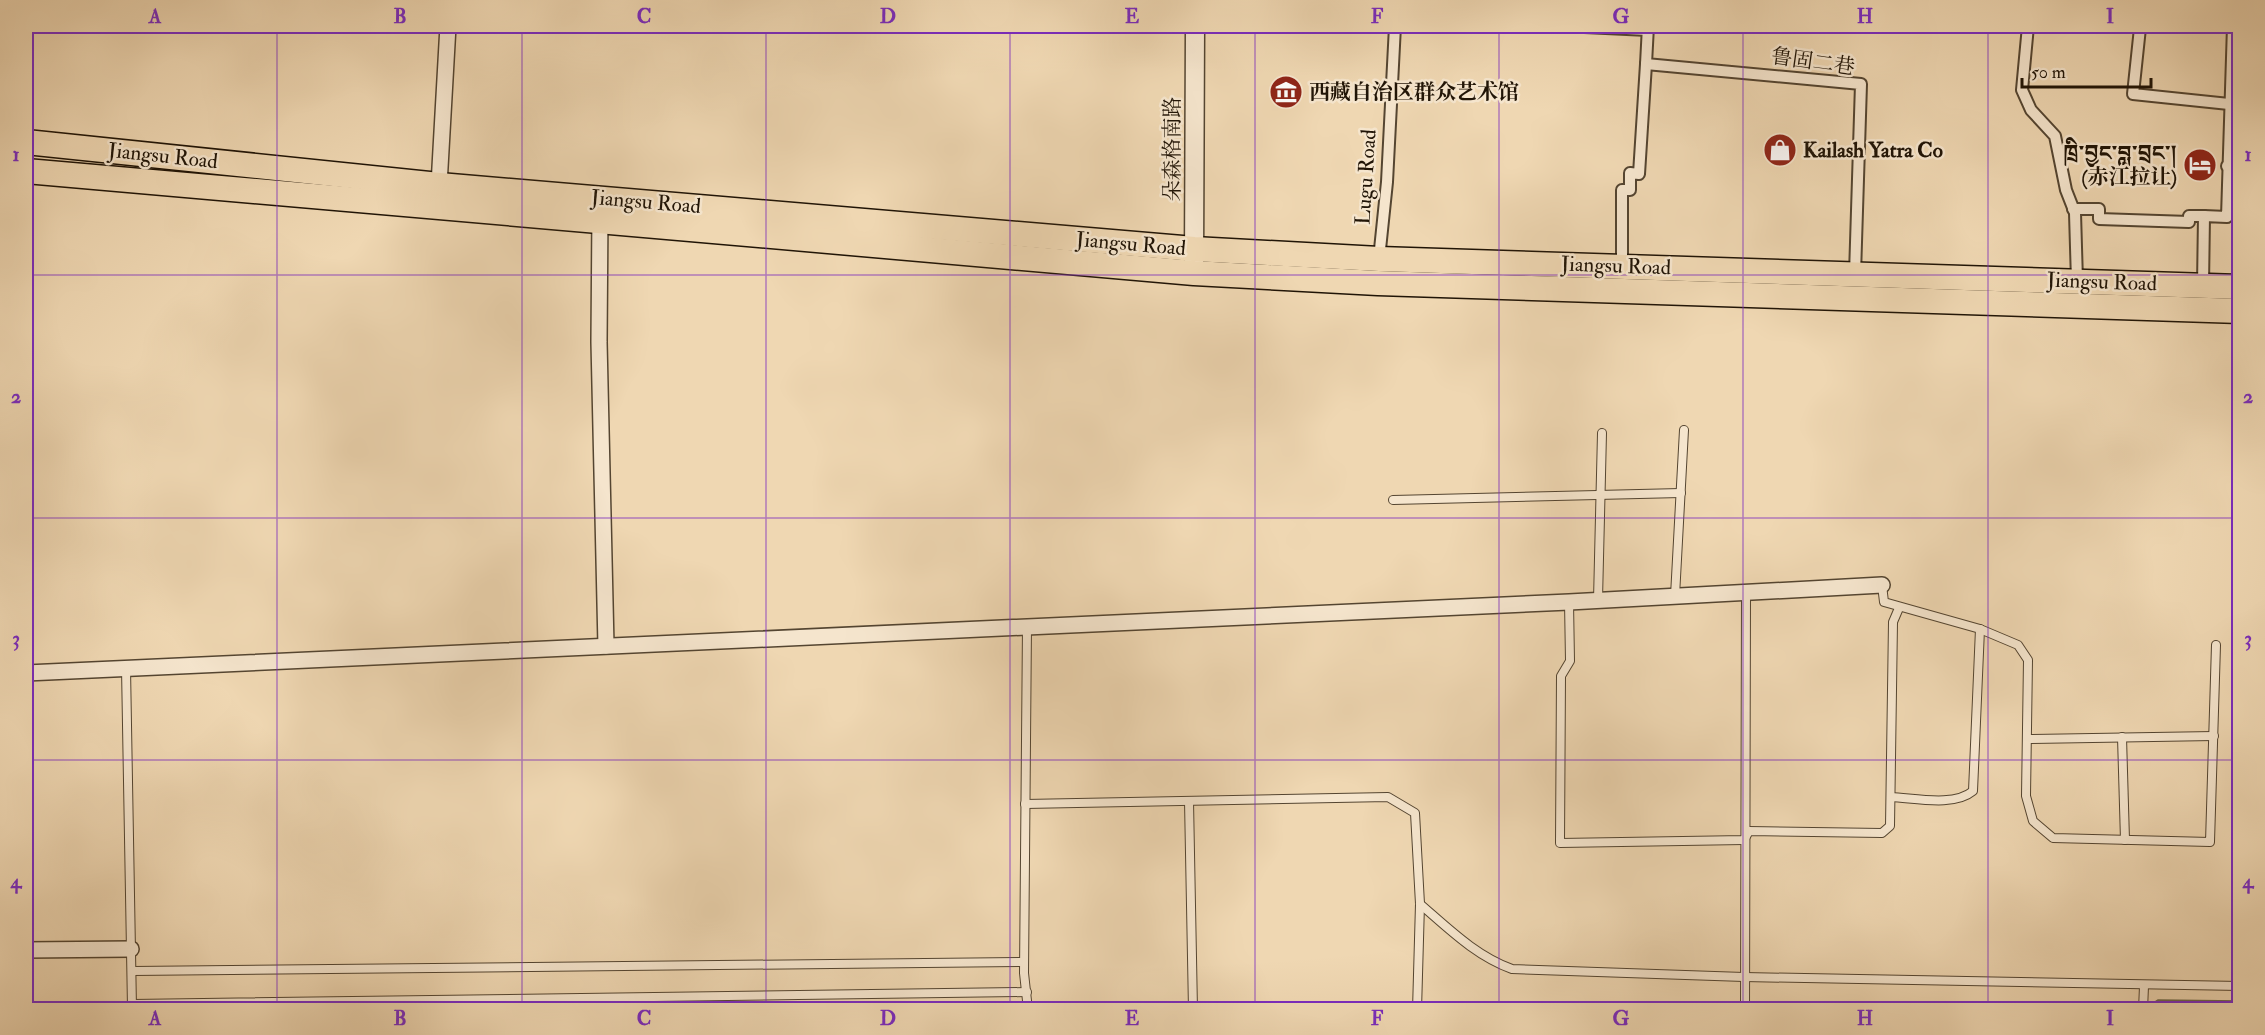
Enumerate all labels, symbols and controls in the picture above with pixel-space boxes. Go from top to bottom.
text: A [148,4,162,29]
text: B [393,4,407,29]
text: C [637,4,651,29]
text: D [880,4,896,29]
text: E [1125,4,1140,29]
text: F [1371,4,1384,29]
text: G [1613,4,1630,29]
text: H [1857,4,1873,29]
text: I [2106,4,2114,29]
street label: 鲁固二巷 [1770,43,1856,81]
scale bar [2022,51,2151,89]
text: 50 m [2031,61,2066,84]
museum icon: 西藏自治区群众艺术馆 [1268,74,1304,110]
place label: 西藏自治区群众艺术馆 [1309,79,1519,106]
street label: 朵森格南路 [1159,97,1186,202]
street label: Lugu Road [1349,128,1383,226]
shop icon: Kailash Yatra Co [1762,132,1798,168]
street label: Jiangsu Road [106,137,220,175]
place label: Kailash Yatra Co [1803,137,1943,164]
place label: ཁྲི་བྱང་བླ་བྲང་། (赤江拉让) [2063,137,2177,191]
text: 1 [12,142,20,167]
text: 1 [2244,142,2252,167]
hotel icon: ཁྲི་བྱང་བླ་བྲང་། (赤江拉让) [2182,147,2218,183]
street label: Jiangsu Road [589,184,703,220]
street label: Jiangsu Road [1074,226,1188,262]
street label: Jiangsu Road [1559,251,1672,281]
street label: Jiangsu Road [2045,267,2158,297]
text: 2 [11,384,21,409]
text: 2 [2243,384,2253,409]
text: 3 [12,626,20,651]
text: 3 [2244,626,2252,651]
text: 4 [10,869,23,894]
text: 4 [2242,869,2255,894]
text: A [148,1006,162,1031]
text: B [393,1006,407,1031]
text: C [637,1006,651,1031]
text: D [880,1006,896,1031]
text: E [1125,1006,1140,1031]
text: F [1371,1006,1384,1031]
text: G [1613,1006,1630,1031]
text: H [1857,1006,1873,1031]
text: I [2106,1006,2114,1031]

